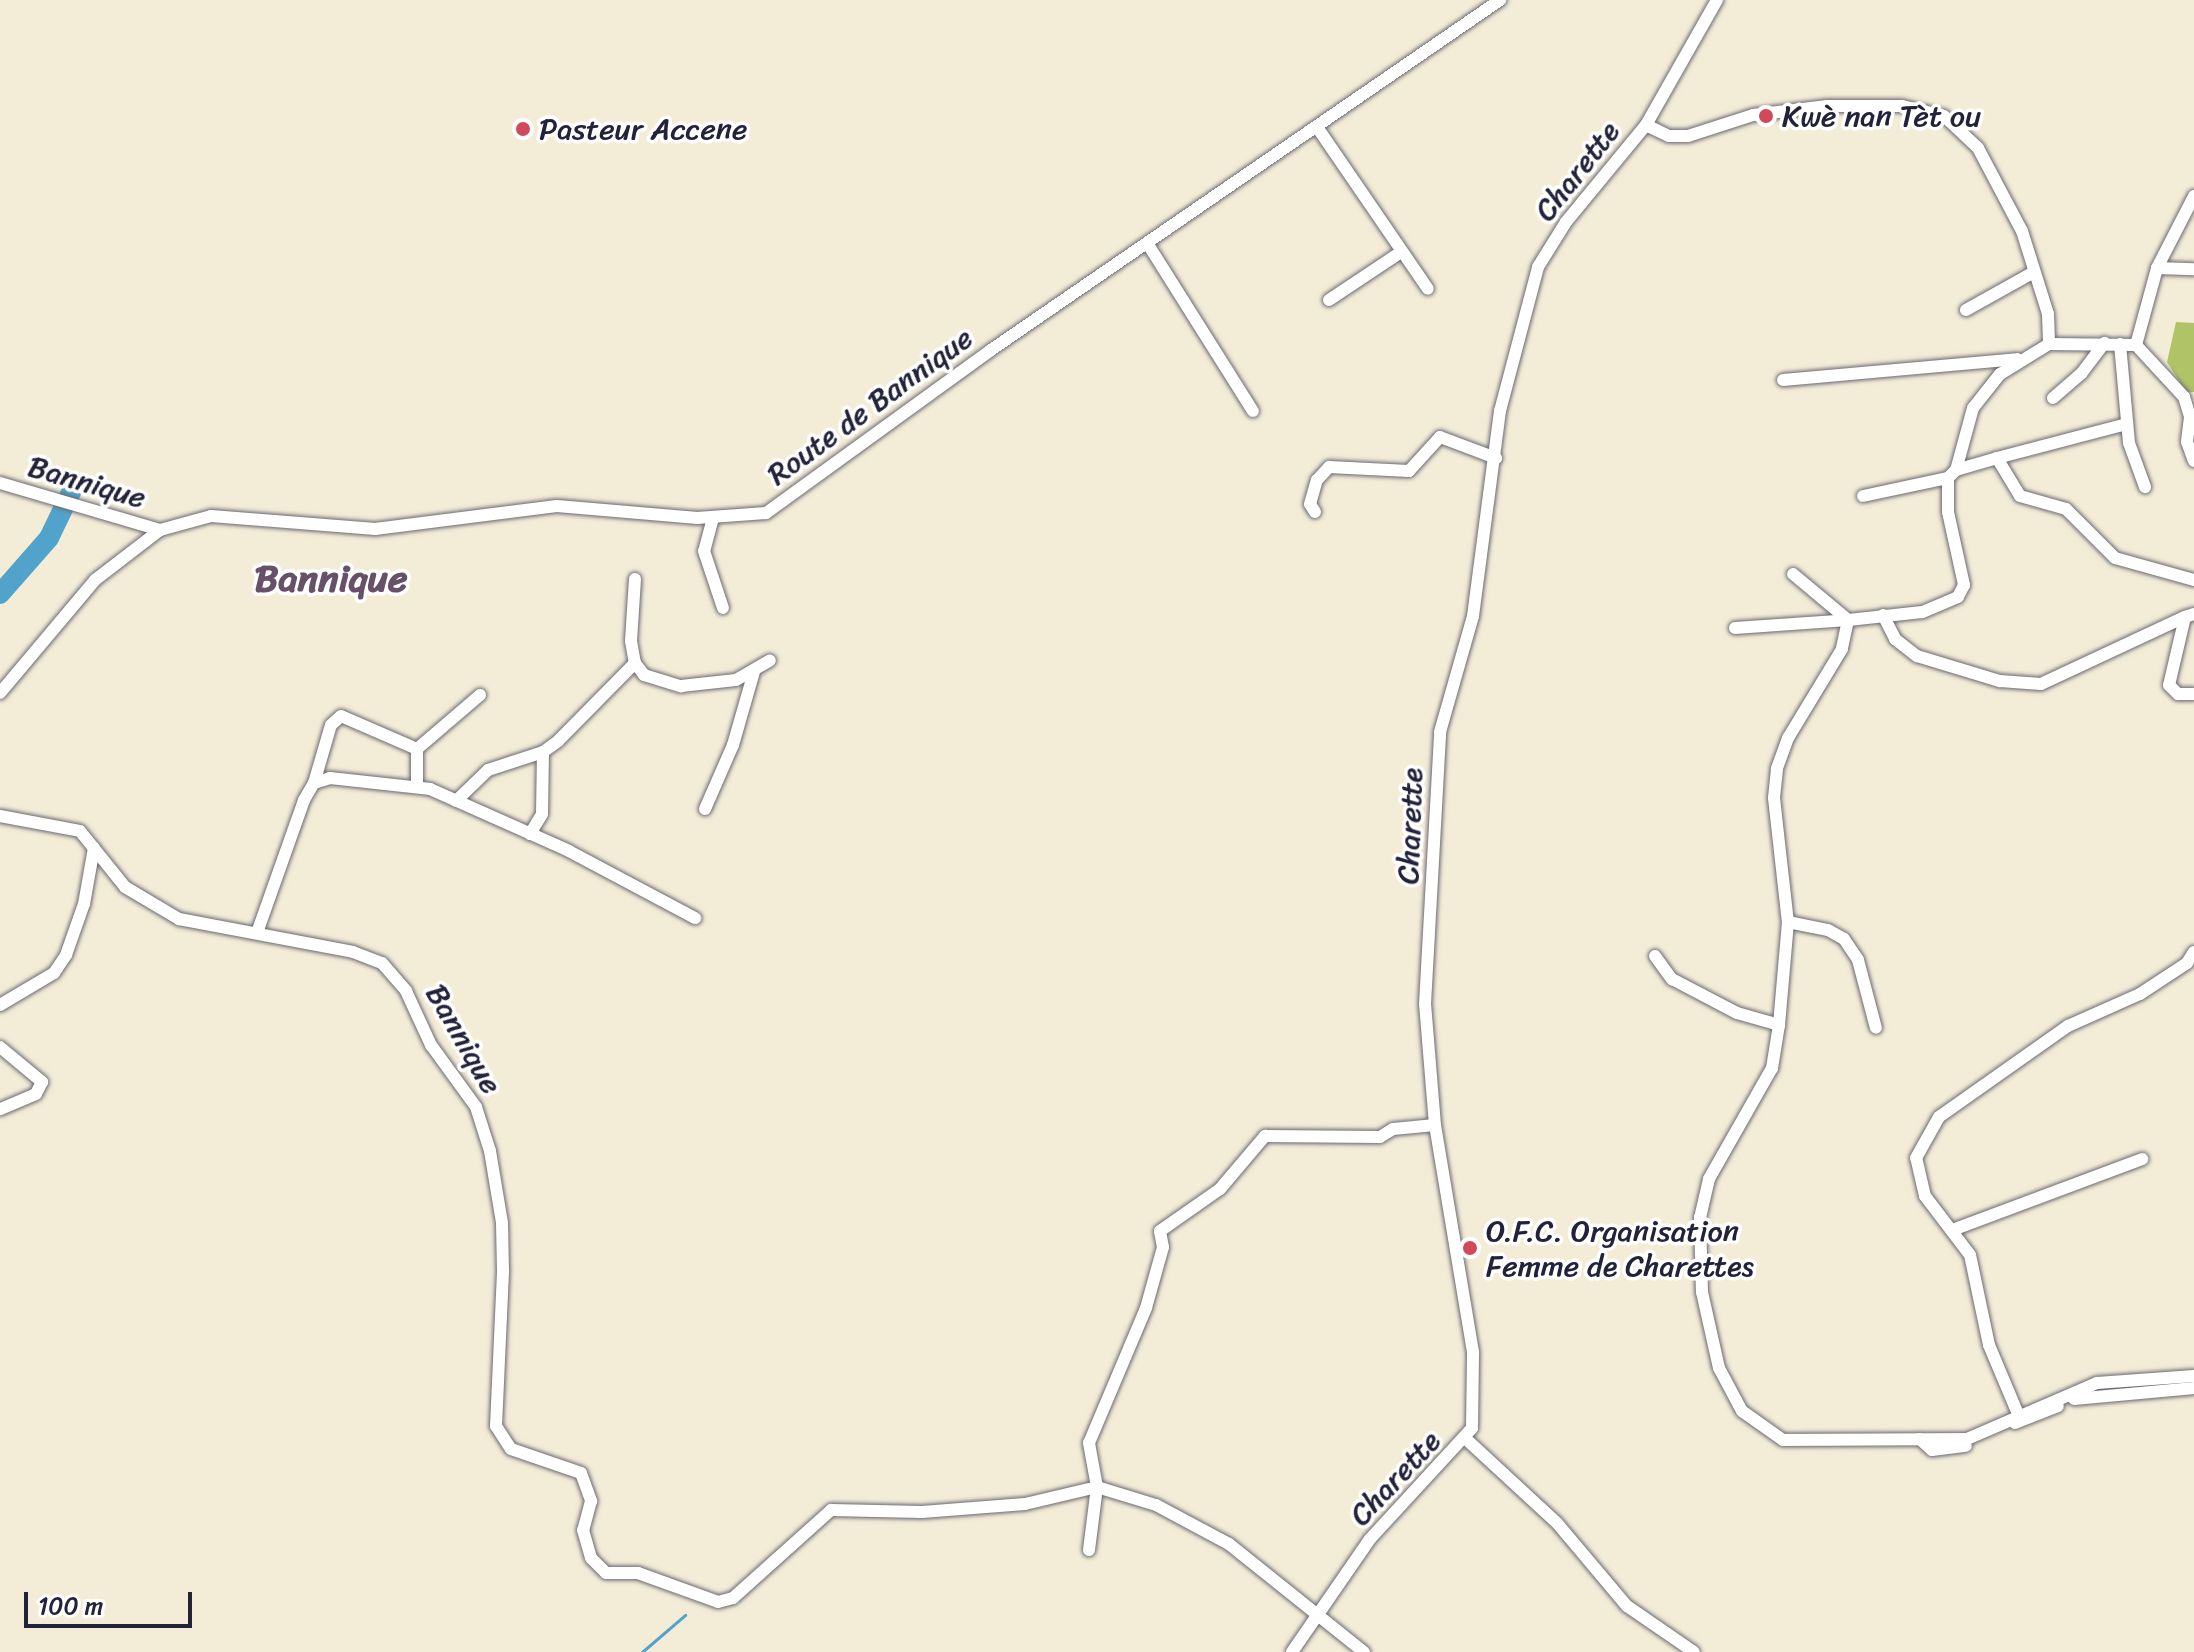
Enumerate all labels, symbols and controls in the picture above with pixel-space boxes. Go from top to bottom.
place label: Kwè nan Tèt ou [1782,98,1981,134]
marker: Kwè nan Tèt ou [1757,107,1775,125]
place label: Pasteur Accene [539,111,748,147]
street label: Charette [1527,114,1627,228]
marker: Pasteur Accene [514,120,532,138]
street label: Route de Bannique [760,320,980,492]
street label: Bannique [24,448,150,516]
district label: Bannique [255,556,407,602]
street label: Charette [1390,767,1430,885]
street label: Bannique [418,978,510,1100]
place label: O.F.C. Organisation Femme de Charettes [1486,1213,1755,1284]
marker: O.F.C. Organisation Femme de Charettes [1461,1239,1479,1257]
street label: Charette [1342,1423,1448,1533]
scale bar [28,1576,196,1626]
text: 100 m [38,1585,103,1627]

